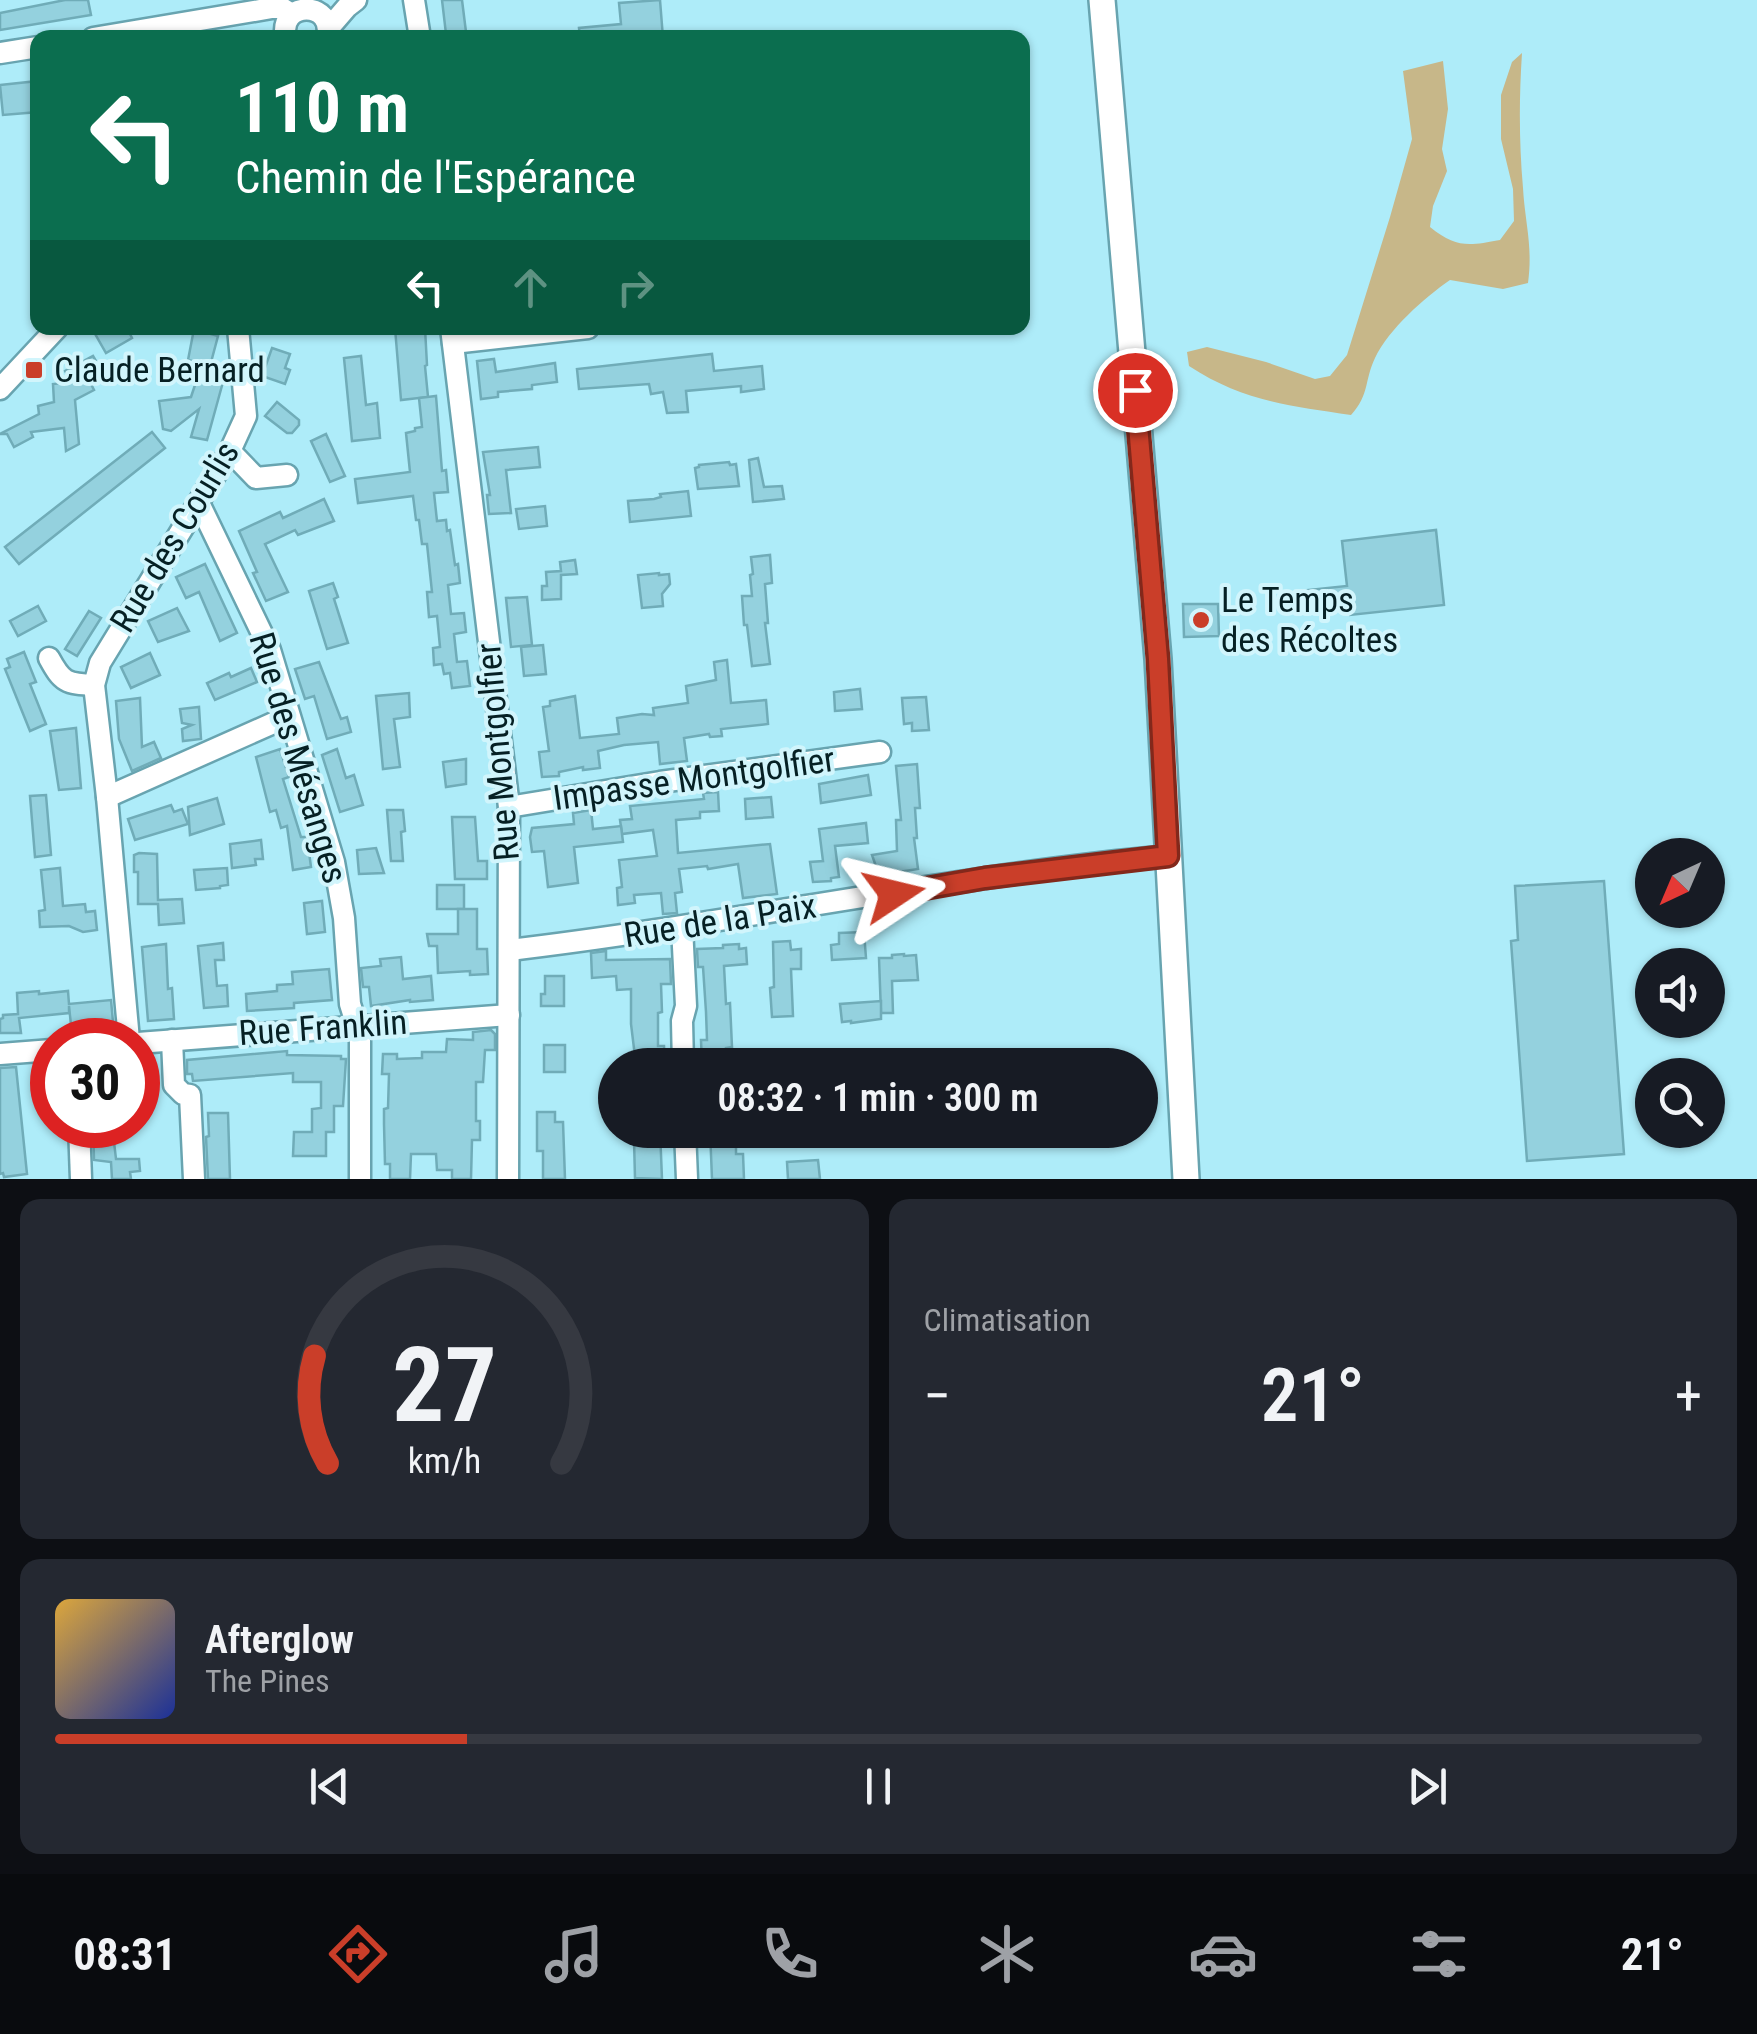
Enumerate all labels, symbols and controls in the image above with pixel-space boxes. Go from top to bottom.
text: 110 m [235,67,409,149]
icon: left [70,70,200,200]
text: Chemin de l'Espérance [235,151,636,204]
icon: left [398,260,453,315]
icon: ahead [503,260,558,315]
icon: right [608,260,663,315]
pin [1093,348,1178,433]
place label: Claude Bernard [54,350,265,391]
marker: Claude Bernard [23,359,45,381]
icon: arrive [1108,363,1163,418]
street label: Rue des Courlis [102,434,248,640]
place label: Le Temps des Récoltes [1221,580,1398,661]
marker: Le Temps des Récoltes [1190,609,1212,631]
street label: Rue des Mésanges [240,628,356,888]
street label: Rue Montgolfier [468,641,528,863]
street label: Impasse Montgolfier [551,739,837,819]
north arrow [1635,838,1725,928]
map controls [1635,838,1725,1148]
position arrow [842,842,946,946]
street label: Rue de la Paix [621,886,819,956]
button: sound [1635,948,1725,1038]
street label: Rue Franklin [237,1002,409,1054]
speed limit sign: 30 [30,1018,160,1148]
button: search [1635,1058,1725,1148]
text: 08:32 · 1 min · 300 m [718,1076,1038,1120]
text: Climatisation [924,1301,1091,1339]
text: 27 [392,1325,497,1446]
text: 21° [1261,1351,1365,1439]
text: − [924,1364,951,1428]
text: + [1675,1364,1702,1428]
text: km/h [407,1440,481,1482]
text: Afterglow [205,1618,354,1662]
text: The Pines [205,1662,330,1700]
icon: previous [302,1759,357,1814]
icon: pause [851,1759,906,1814]
icon: next [1400,1759,1455,1814]
icon: directions [323,1919,393,1989]
icon: music [539,1919,609,1989]
icon: phone [755,1919,825,1989]
icon: climate [972,1919,1042,1989]
icon: car [1188,1919,1258,1989]
icon: filters [1404,1919,1474,1989]
text: 08:31 [73,1928,176,1981]
text: 21° [1621,1928,1684,1981]

